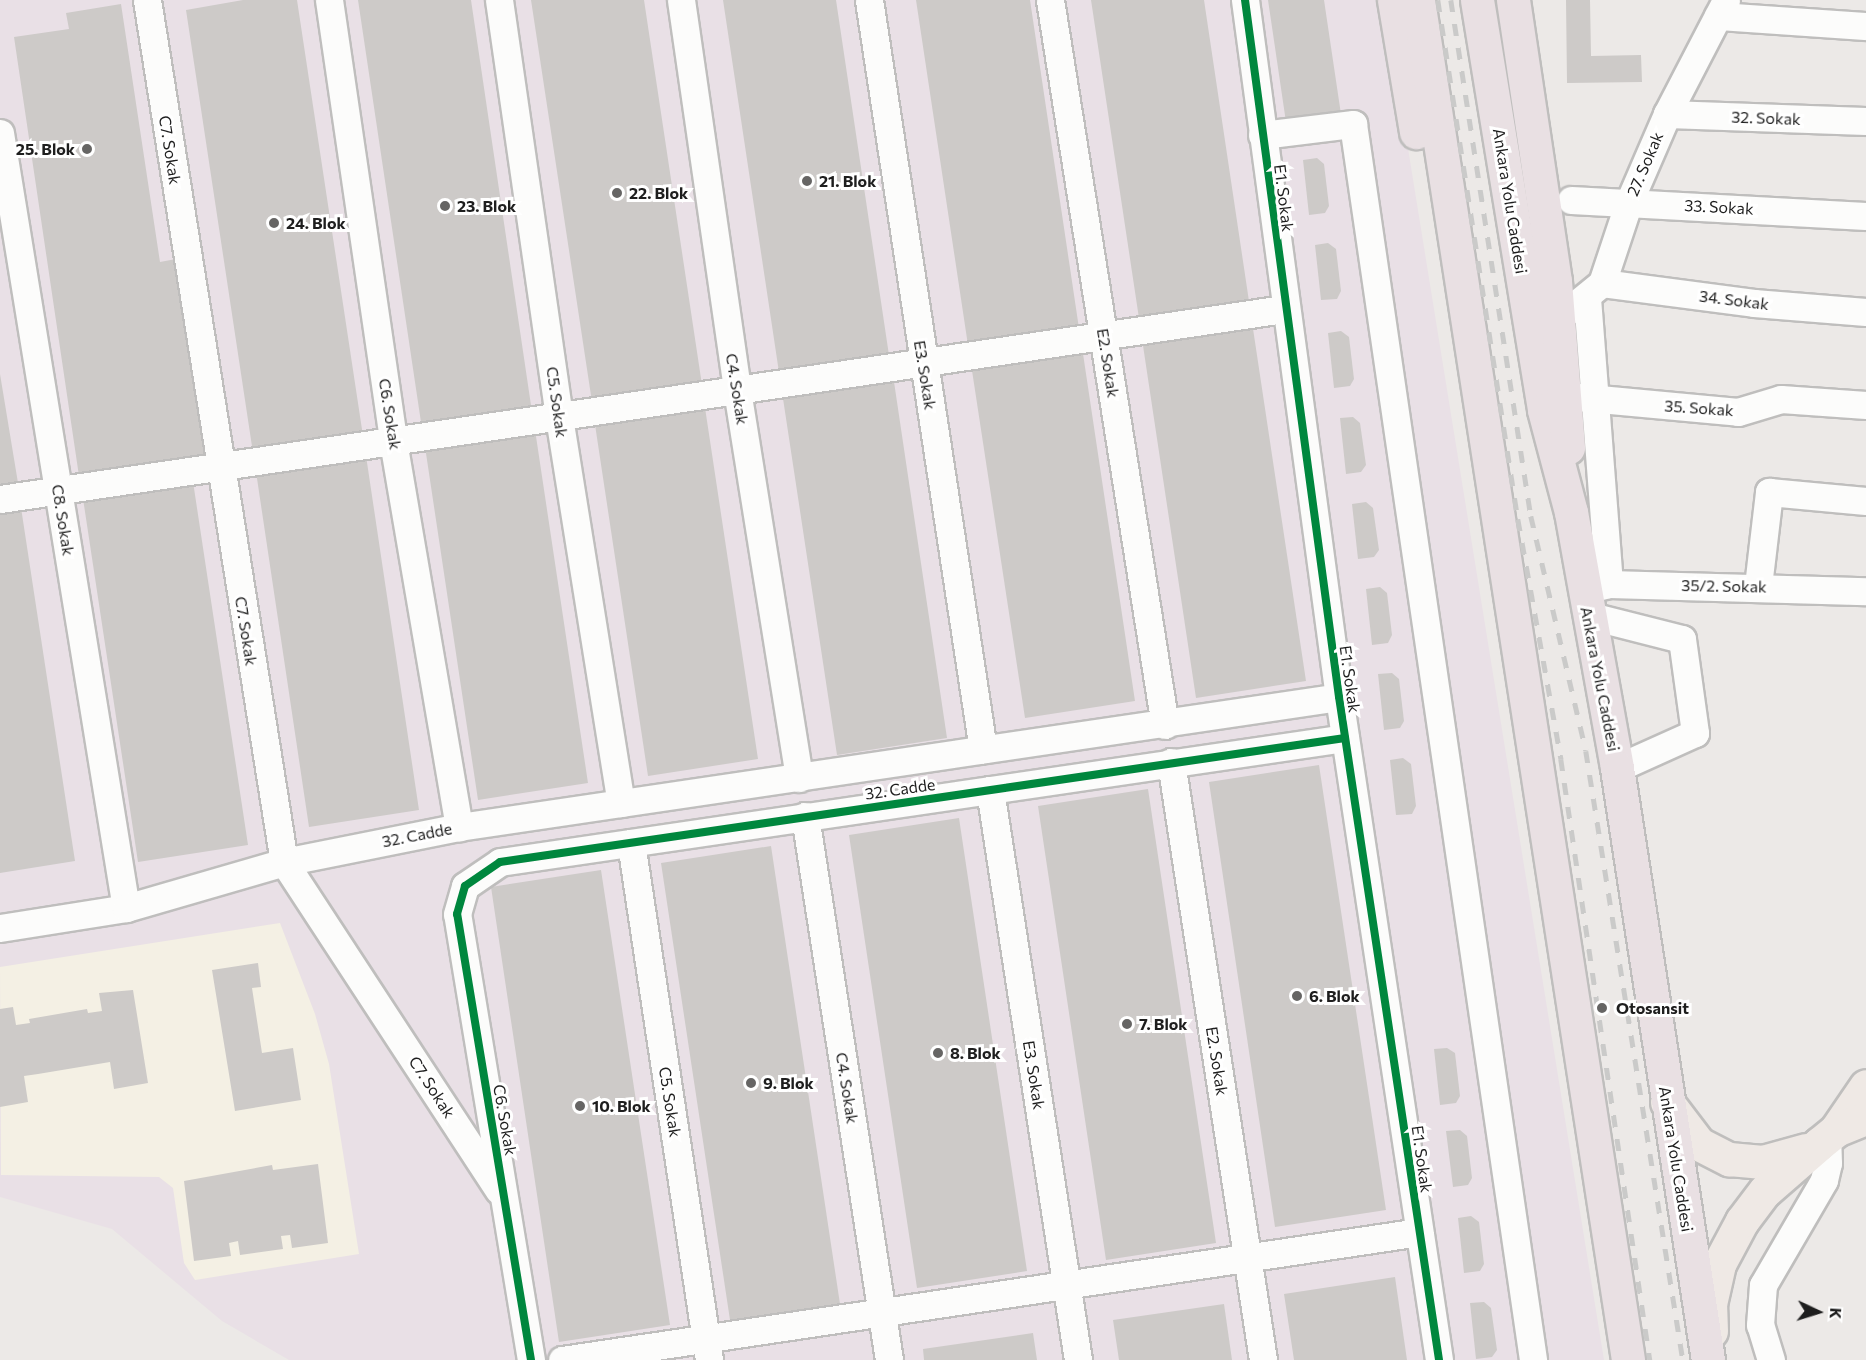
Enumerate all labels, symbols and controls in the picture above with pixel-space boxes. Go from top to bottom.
street label: 32. Sokak [1731,107,1801,129]
street label: C7. Sokak [155,114,185,186]
street label: Ankara Yolu Caddesi [1489,127,1531,275]
street label: 27. Sokak [1623,129,1667,199]
place label: 25. Blok [16,139,75,159]
marker: 25. Blok [80,142,94,156]
street label: E1. Sokak [1270,163,1298,233]
place label: 21. Blok [819,171,876,191]
marker: 21. Blok [800,174,814,188]
place label: 22. Blok [629,183,688,203]
marker: 22. Blok [610,186,624,200]
place label: 23. Blok [457,196,516,216]
street label: 33. Sokak [1684,196,1754,218]
marker: 23. Blok [438,199,452,213]
place label: 24. Blok [286,213,346,233]
marker: 24. Blok [267,216,281,230]
street label: 34. Sokak [1698,286,1770,314]
street label: E2. Sokak [1093,327,1123,399]
street label: E3. Sokak [910,339,940,411]
street label: C4. Sokak [722,352,752,426]
street label: C5. Sokak [543,365,571,439]
street label: C6. Sokak [375,377,405,451]
street label: 35. Sokak [1664,396,1734,420]
street label: C8. Sokak [48,483,78,557]
street label: 35/2. Sokak [1681,576,1767,596]
street label: C7. Sokak [231,595,261,667]
street label: Ankara Yolu Caddesi [1577,605,1623,753]
street label: E1. Sokak [1336,644,1364,714]
street label: 32. Cadde [863,775,937,803]
street label: 32. Cadde [380,819,454,851]
place label: 6. Blok [1309,986,1360,1006]
marker: 6. Blok [1290,989,1304,1003]
place label: Otosansit [1616,998,1689,1018]
marker: Otosansit [1593,999,1611,1017]
place label: 7. Blok [1139,1014,1188,1034]
marker: 7. Blok [1120,1017,1134,1031]
street label: E2. Sokak [1202,1025,1232,1097]
street label: E3. Sokak [1019,1039,1049,1111]
place label: 8. Blok [950,1043,1001,1063]
marker: 8. Blok [931,1046,945,1060]
street label: C4. Sokak [832,1051,862,1125]
street label: C7. Sokak [405,1052,459,1122]
street label: C5. Sokak [655,1065,685,1139]
place label: 9. Blok [763,1073,814,1093]
marker: 9. Blok [744,1076,758,1090]
street label: C6. Sokak [489,1083,521,1157]
street label: Ankara Yolu Caddesi [1655,1085,1697,1233]
place label: 10. Blok [592,1096,651,1116]
marker: 10. Blok [573,1099,587,1113]
street label: E1. Sokak [1408,1124,1436,1194]
north arrow [1788,1282,1848,1342]
text: K [1827,1307,1846,1320]

